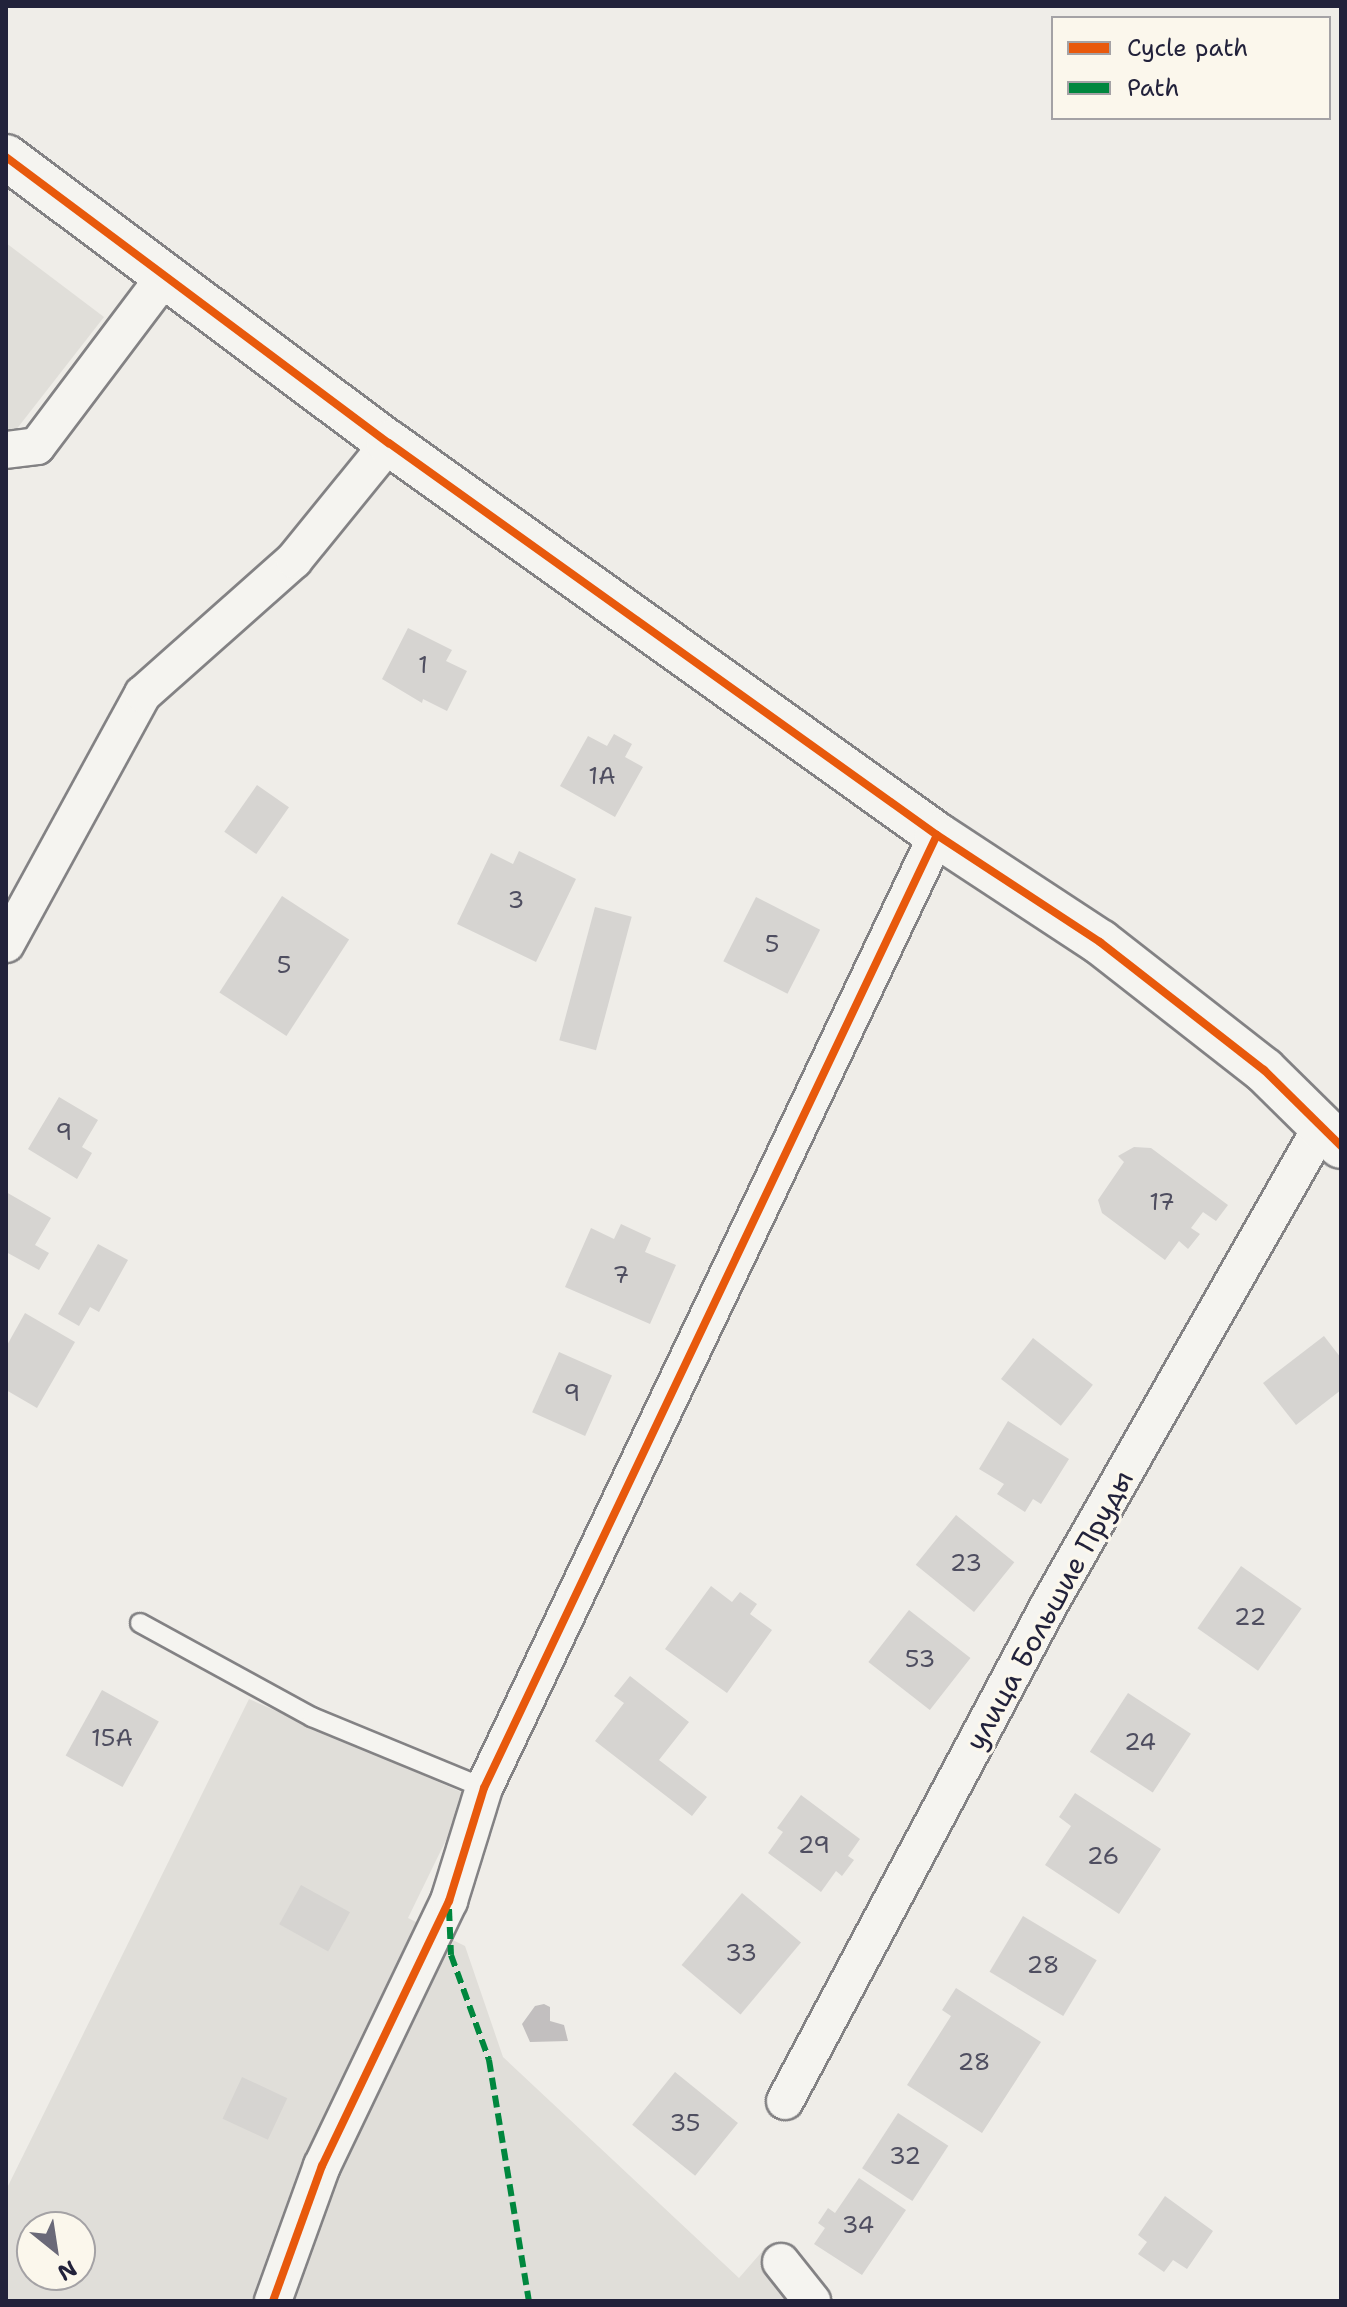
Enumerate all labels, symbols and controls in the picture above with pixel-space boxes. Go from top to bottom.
legend [1051,16,1331,120]
text: Cycle path [1127,32,1248,64]
text: Path [1127,72,1179,104]
house number: 1 [418,652,428,680]
house number: 1А [588,763,616,791]
house number: 3 [508,887,524,915]
house number: 5 [765,931,779,959]
house number: 5 [277,952,291,980]
house number: 9 [56,1119,72,1147]
house number: 17 [1149,1189,1175,1217]
house number: 7 [613,1262,629,1290]
house number: 9 [564,1380,580,1408]
street label: улица Большие Пруды [958,1464,1140,1756]
house number: 23 [950,1550,982,1578]
house number: 22 [1234,1604,1266,1632]
house number: 53 [905,1646,935,1674]
house number: 15А [91,1725,133,1753]
house number: 24 [1124,1729,1156,1757]
house number: 29 [798,1832,830,1860]
house number: 26 [1087,1843,1119,1871]
house number: 33 [725,1940,757,1968]
house number: 28 [1027,1952,1059,1980]
house number: 28 [958,2049,990,2077]
house number: 35 [670,2110,700,2138]
house number: 32 [889,2143,921,2171]
north arrow [16,2211,96,2291]
house number: 34 [842,2212,874,2240]
text: N [52,2254,82,2287]

